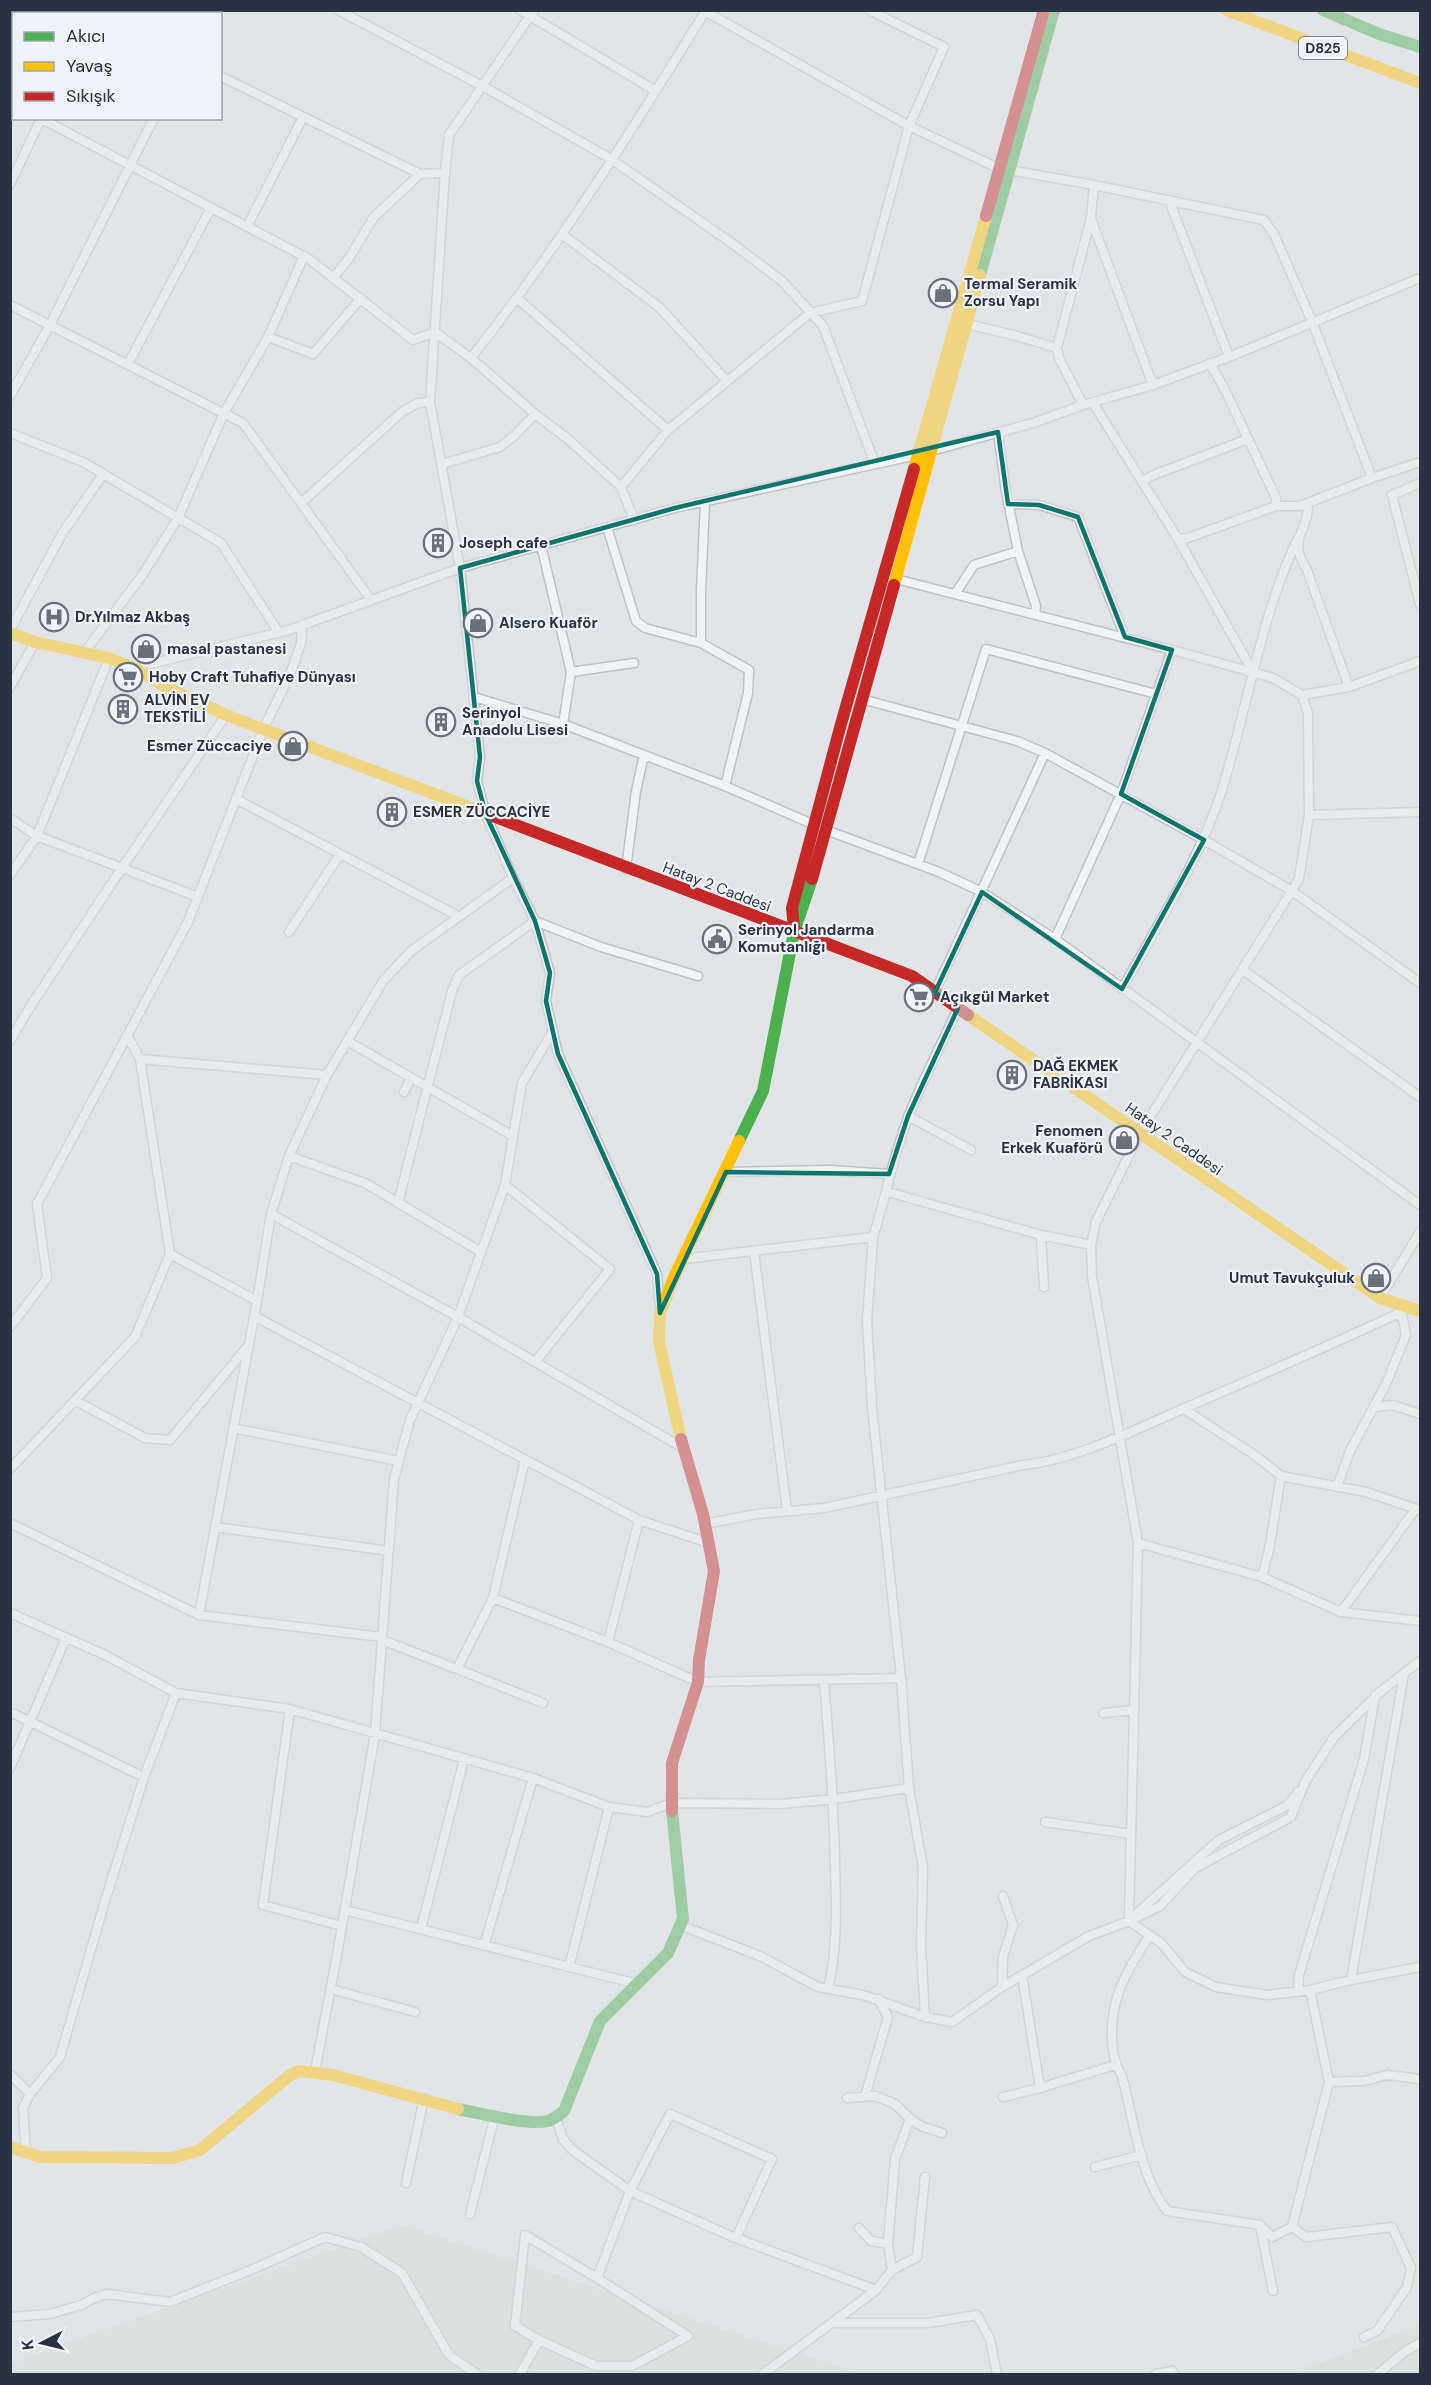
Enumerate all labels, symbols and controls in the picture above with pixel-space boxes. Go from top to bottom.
legend [12,12,222,120]
text: Akıcı [66,24,105,48]
road number: D825 [1299,37,1347,59]
text: Yavaş [66,54,112,78]
text: Sıkışık [66,84,116,108]
place label: Termal Seramik Zorsu Yapı [964,274,1077,311]
shop icon: Termal Seramik Zorsu Yapı [927,277,959,309]
building icon: Joseph cafe [422,527,454,559]
place label: Joseph cafe [459,533,548,553]
hospital icon: Dr.Yılmaz Akbaş [38,601,70,633]
place label: Dr.Yılmaz Akbaş [75,607,190,627]
shop icon: Alsero Kuaför [462,607,494,639]
place label: Alsero Kuaför [499,613,598,633]
shop icon: masal pastanesi [130,633,162,665]
place label: masal pastanesi [167,639,286,659]
supermarket icon: Hoby Craft Tuhafiye Dünyası [112,661,144,693]
place label: Hoby Craft Tuhafiye Dünyası [149,667,356,687]
place label: ALVİN EV TEKSTİLİ [144,690,210,727]
building icon: ALVİN EV TEKSTİLİ [107,693,139,725]
place label: Serinyol Anadolu Lisesi [462,703,568,740]
building icon: Serinyol Anadolu Lisesi [425,706,457,738]
shop icon: Esmer Züccaciye [277,730,309,762]
place label: Esmer Züccaciye [147,736,272,756]
building icon: ESMER ZÜCCACİYE [376,796,408,828]
place label: ESMER ZÜCCACİYE [413,802,550,822]
street label: Hatay 2 Caddesi [660,857,774,917]
place label: Serinyol Jandarma Komutanlığı [738,920,874,957]
public building icon: Serinyol Jandarma Komutanlığı [701,923,733,955]
supermarket icon: Açıkgül Market [903,981,935,1013]
place label: Açıkgül Market [940,987,1049,1007]
place label: DAĞ EKMEK FABRİKASI [1033,1056,1119,1093]
building icon: DAĞ EKMEK FABRİKASI [996,1059,1028,1091]
street label: Hatay 2 Caddesi [1121,1098,1227,1180]
place label: Fenomen Erkek Kuaförü [1001,1121,1103,1158]
shop icon: Fenomen Erkek Kuaförü [1108,1124,1140,1156]
shop icon: Umut Tavukçuluk [1360,1262,1392,1294]
place label: Umut Tavukçuluk [1229,1268,1355,1288]
north arrow [12,2313,72,2373]
text: K [16,2338,39,2351]

